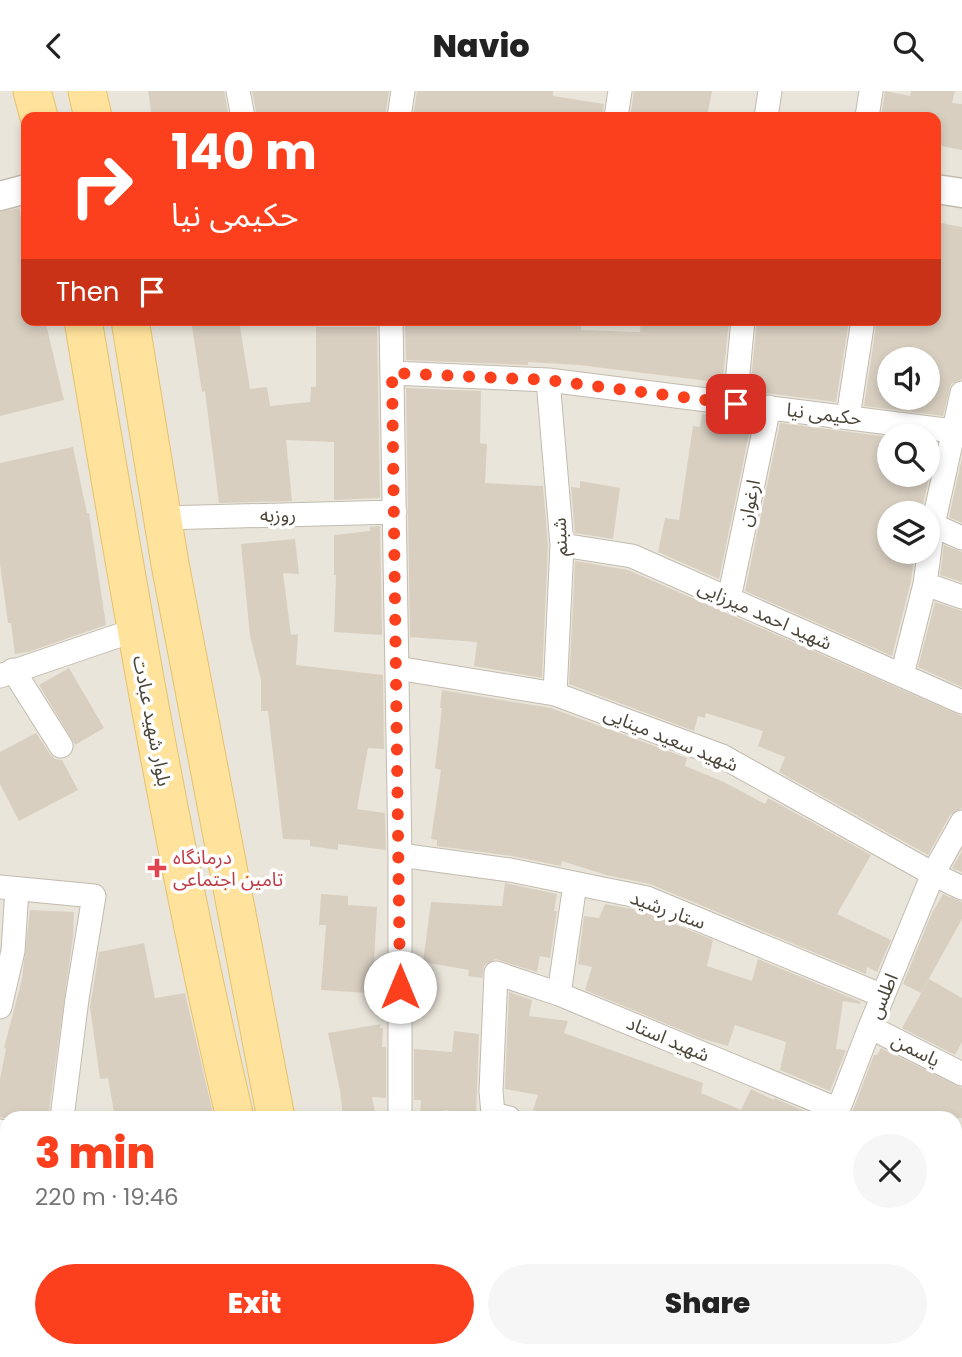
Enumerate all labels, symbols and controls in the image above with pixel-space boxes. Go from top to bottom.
text: Navio [432,23,530,68]
icon: back [35,27,73,65]
icon: search [889,27,927,65]
text: 140 m [171,118,317,186]
icon: right [56,140,147,231]
text: حکیمی نیا [171,192,299,237]
icon: arrive [133,273,171,311]
text: Then [56,274,119,310]
map controls [877,347,940,564]
button: sound [877,347,940,410]
pin [706,374,766,434]
icon: arrive [717,385,755,423]
street label: حکیمی نیا [785,396,863,432]
button: search [877,424,940,487]
street label: ارغوان [731,477,767,529]
street label: روزبه [260,501,296,529]
button: layers [877,501,940,564]
street label: شبنم [546,517,575,557]
street label: شهید احمد میرزایی [694,573,836,657]
street label: بلوار شهید عبادت [126,653,178,789]
street label: شهید سعید مینایی [600,700,742,778]
place label: درمانگاه تامین اجتماعی [173,844,283,893]
marker: درمانگاه تامین اجتماعی [147,858,167,878]
street label: ستار رشید [627,884,709,936]
position arrow [363,950,437,1024]
street label: اطلس [861,969,905,1023]
street label: شهید استاد [622,1009,714,1069]
street label: یاسمن [887,1026,945,1074]
text: 3 min [35,1124,155,1183]
button: close [853,1134,927,1208]
text: 220 m · 19:46 [35,1181,179,1213]
button: Exit [35,1264,474,1344]
button: Share [488,1264,927,1344]

